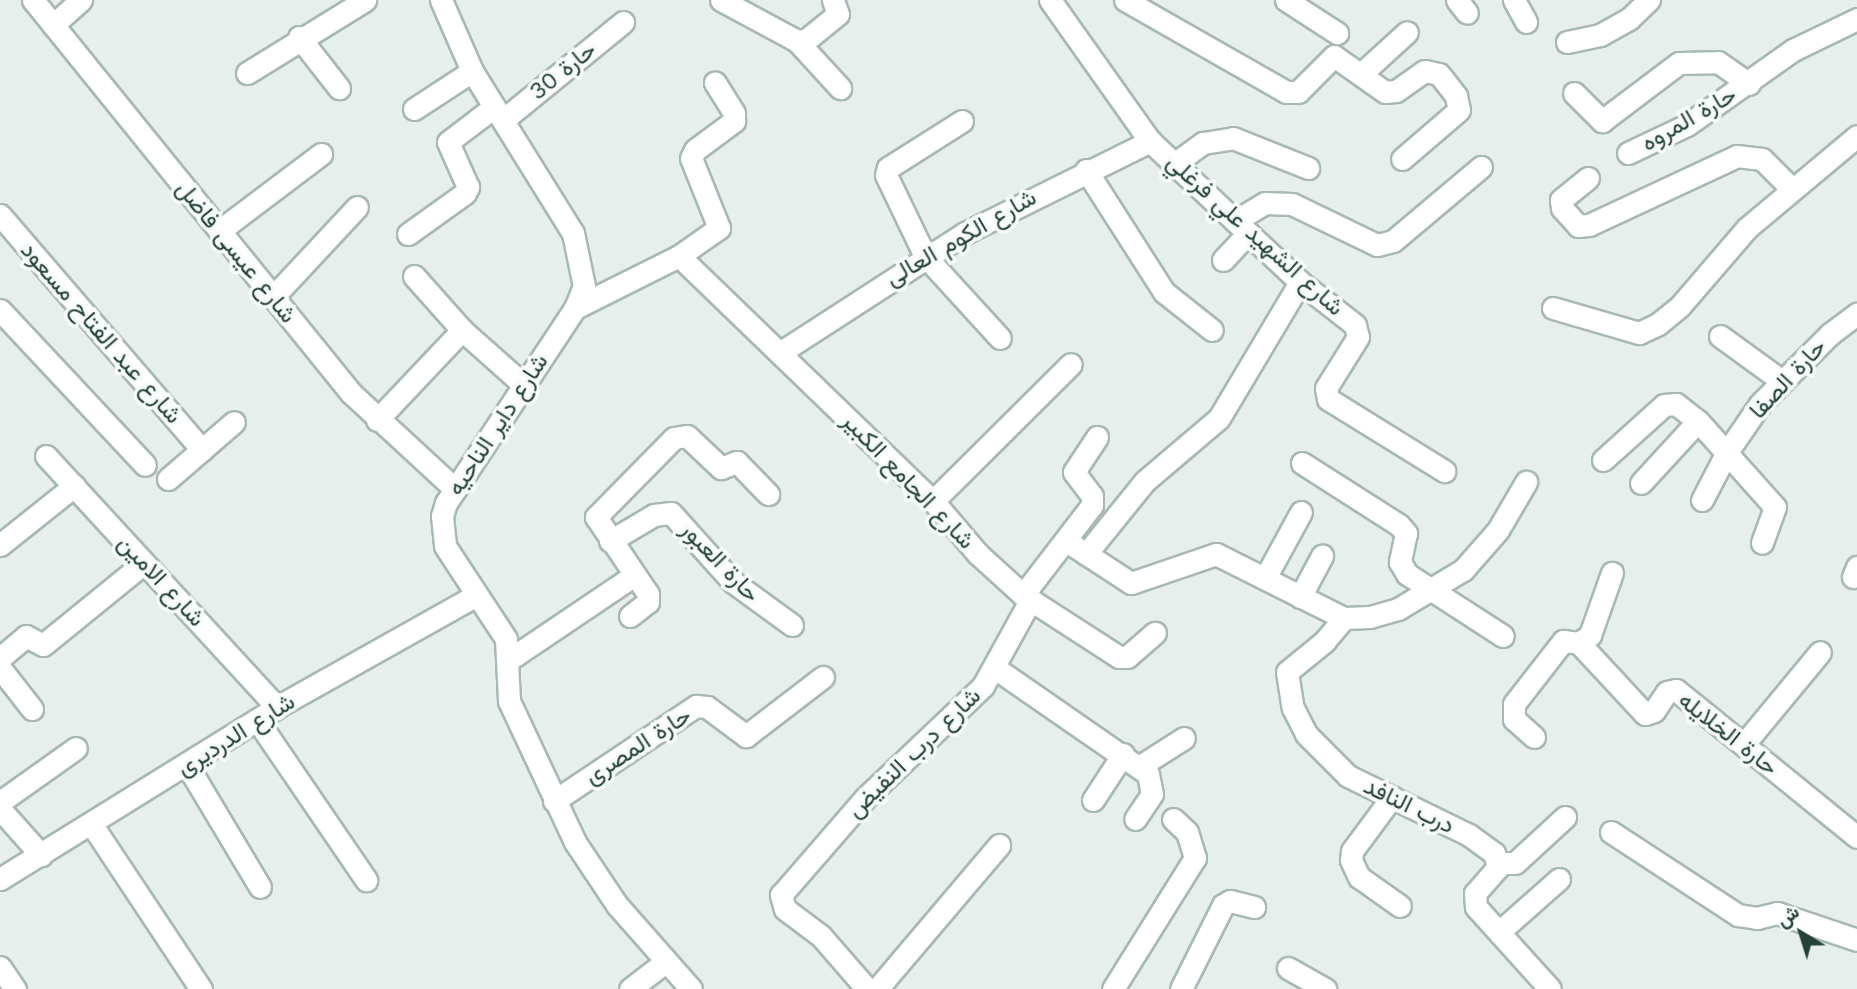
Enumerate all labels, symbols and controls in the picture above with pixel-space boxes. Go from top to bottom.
street label: حارة 30 [524,36,602,106]
street label: حارة المروه [1636,80,1742,158]
street label: شارع الشهيد علي فرغلي [1160,148,1350,322]
street label: شارع عيسى فاضل [170,175,302,329]
street label: شارع الكوم العالى [880,183,1042,293]
street label: شارع عبد الفتاح مسعود [14,236,188,430]
street label: حارة الصفا [1744,333,1832,425]
street label: شارع داير الناحيه [441,349,555,501]
street label: شارع الجامع الكبير [836,407,980,555]
street label: حارة العبور [674,515,766,609]
street label: شارع الامين [111,529,211,633]
street label: شارع درب النفيض [841,682,987,824]
street label: حارة الخلايله [1672,686,1784,782]
street label: شارع الدرديرى [172,687,300,783]
street label: حارة المصرى [579,701,697,791]
street label: درب النافد [1359,772,1459,840]
north arrow [1766,898,1836,968]
text: ش [1772,900,1804,932]

